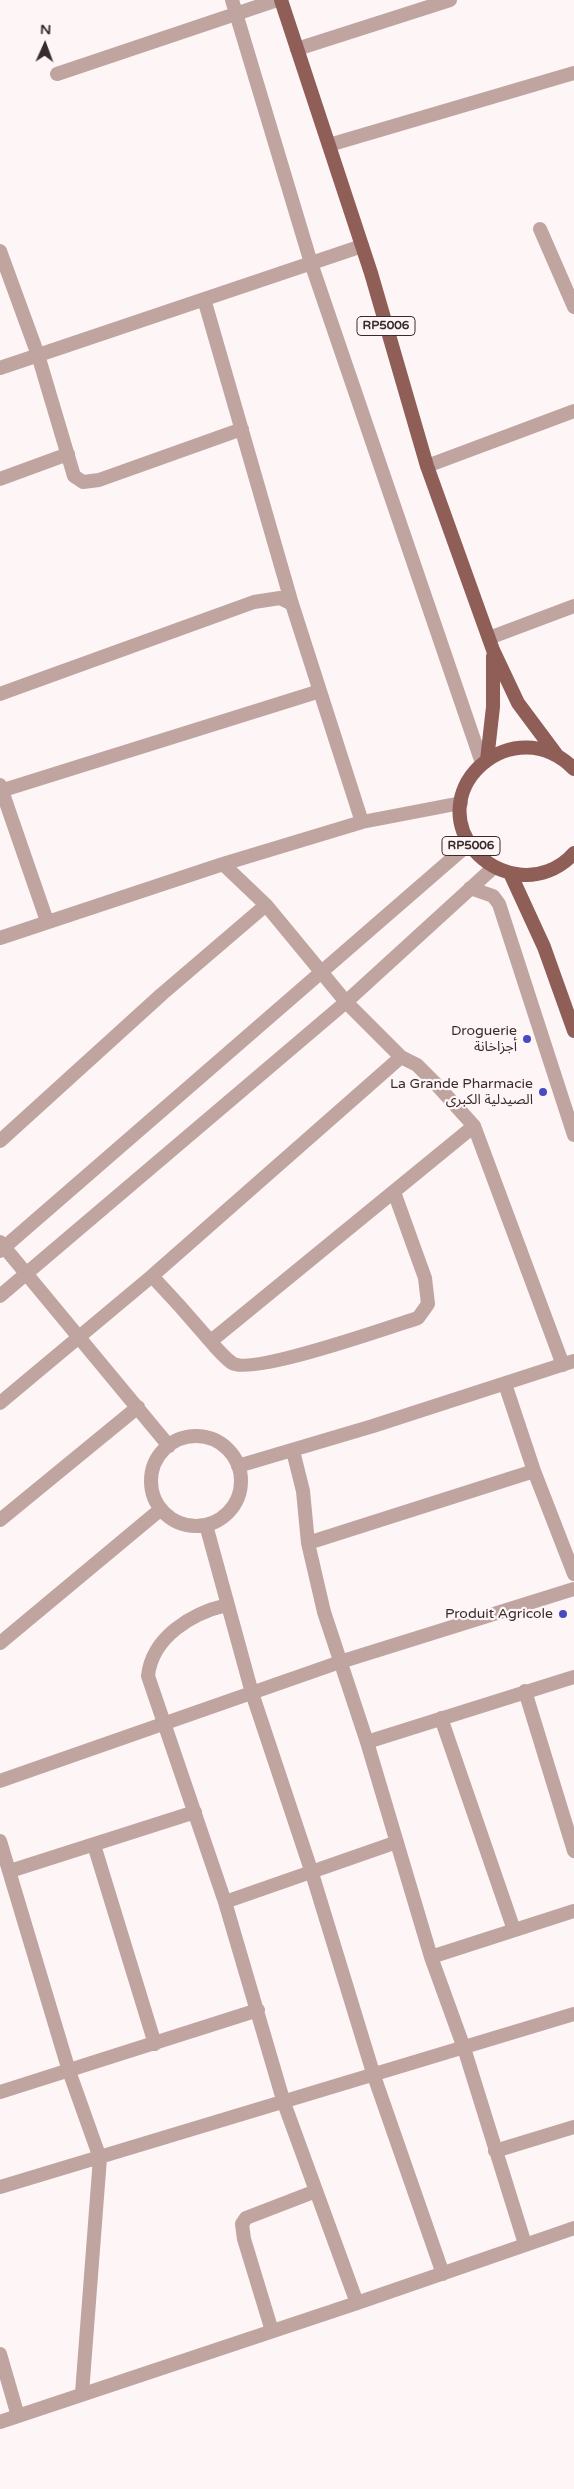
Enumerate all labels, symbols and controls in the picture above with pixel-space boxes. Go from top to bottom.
north arrow [20,20,70,70]
text: N [40,21,51,38]
road number: RP5006 [357,316,415,336]
road number: RP5006 [442,836,500,856]
place label: Droguerie أجزاخانة [451,1023,517,1056]
marker: Droguerie أجزاخانة [521,1033,533,1045]
place label: La Grande Pharmacie الصيدلية الكبرى [390,1076,533,1108]
marker: La Grande Pharmacie الصيدلية الكبرى [537,1086,549,1098]
place label: Produit Agricole [445,1606,553,1622]
marker: Produit Agricole [557,1608,569,1620]

